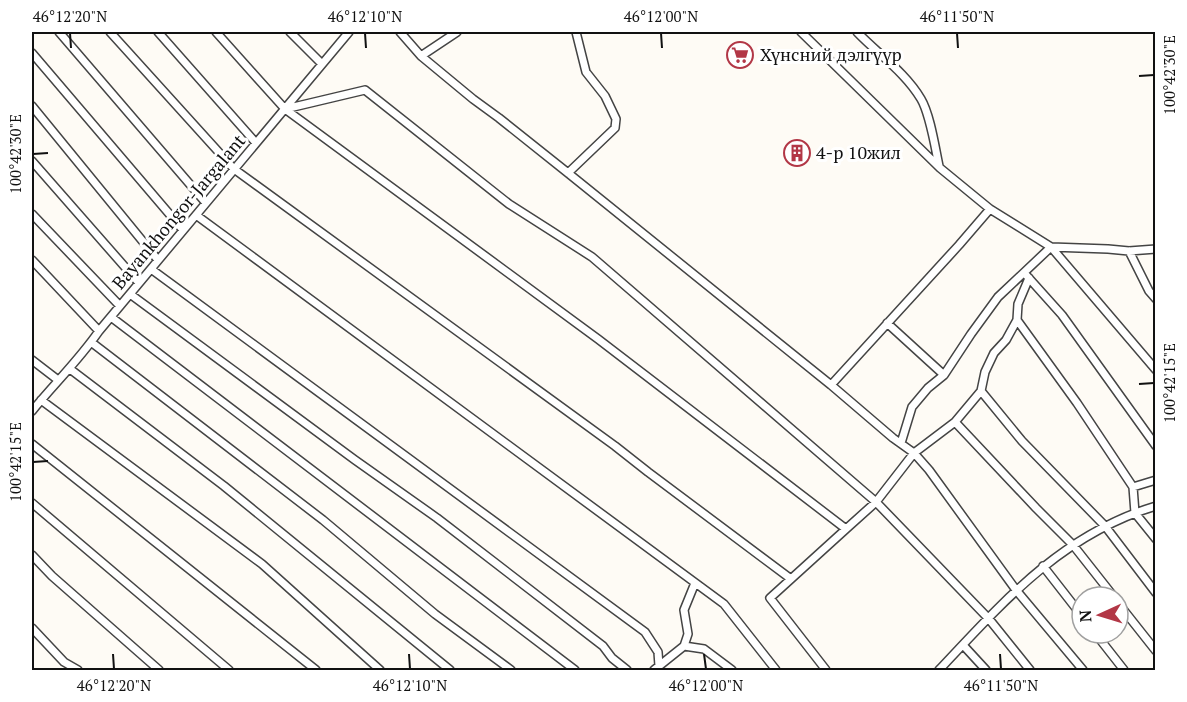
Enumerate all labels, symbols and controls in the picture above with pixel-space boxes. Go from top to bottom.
text: 46°12'20"N [33,6,107,26]
text: 46°12'10"N [328,6,402,26]
text: 46°12'00"N [624,6,698,26]
text: 46°11'50"N [920,6,994,26]
text: 100°42'30"E [1159,35,1179,115]
supermarket icon: Хүнсний дэлгүүр [725,40,755,70]
place label: Хүнсний дэлгүүр [760,42,902,66]
text: 100°42'30"E [5,114,25,194]
street label: Bayankhongor-Jargalant [106,129,250,294]
building icon: 4-р 10жил [782,138,812,168]
place label: 4-р 10жил [816,140,901,164]
text: 100°42'15"E [1159,343,1179,423]
text: 100°42'15"E [5,422,25,502]
north arrow [1070,585,1130,645]
text: N [1074,609,1096,623]
text: 46°12'20"N [77,675,151,695]
text: 46°12'10"N [373,675,447,695]
text: 46°12'00"N [669,675,743,695]
text: 46°11'50"N [964,675,1038,695]

